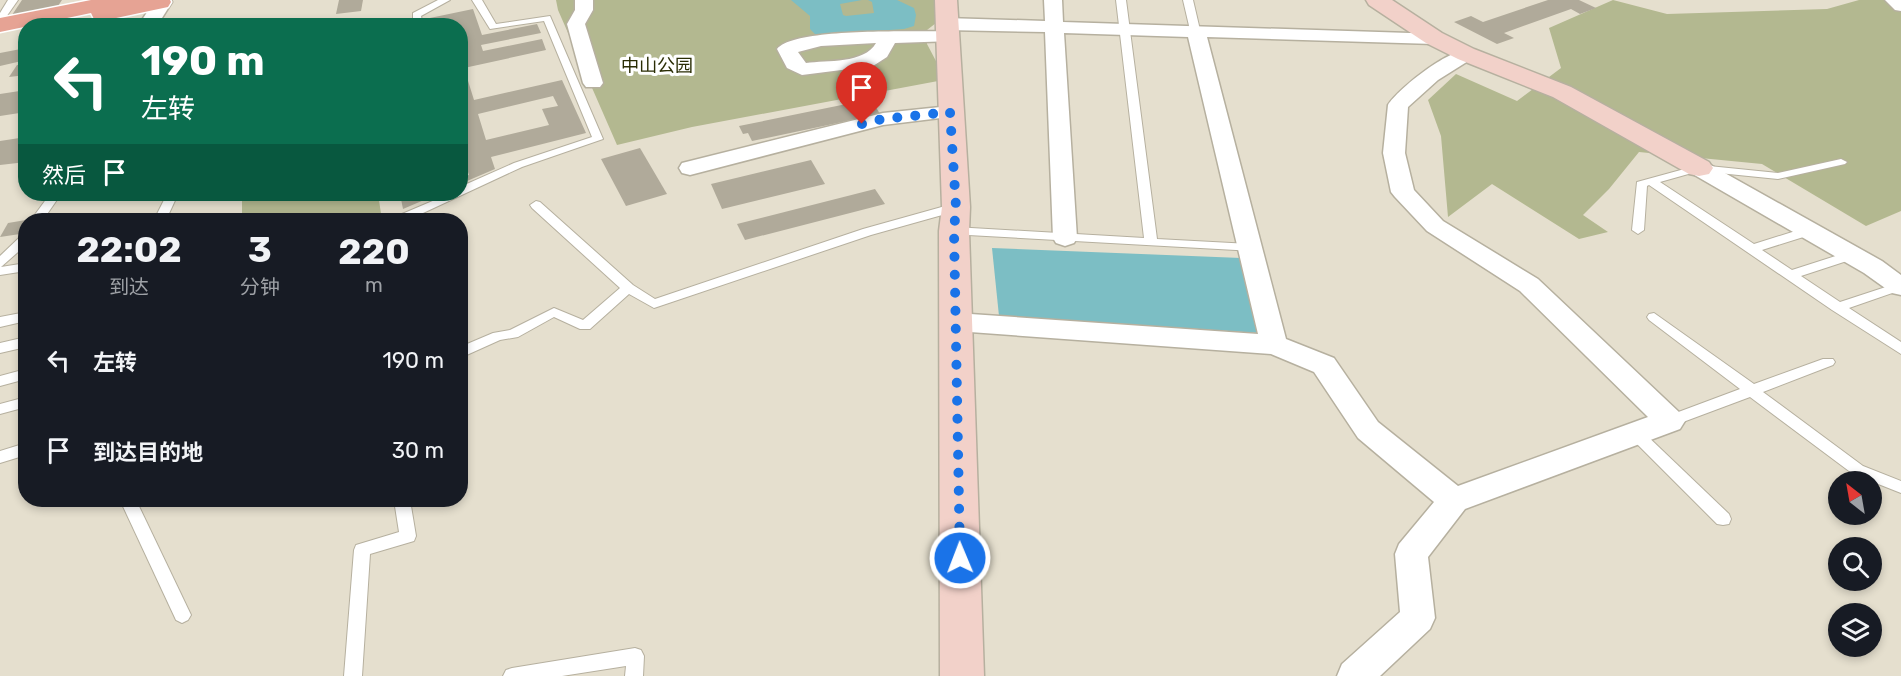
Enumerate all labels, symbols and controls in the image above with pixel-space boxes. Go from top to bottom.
text: 190 m [141,36,265,86]
icon: left [42,42,120,120]
park label: 中山公园 [621,55,693,77]
pin [836,62,887,124]
icon: arrive [845,71,878,104]
text: 左转 [141,93,195,125]
icon: arrive [98,156,131,189]
text: 然后 [42,162,86,189]
text: 22:02 [76,228,182,271]
text: 3 [248,228,272,271]
text: 220 [338,230,410,273]
text: m [365,273,383,297]
text: 到达 [109,275,149,299]
text: 分钟 [240,275,280,299]
icon: left [42,344,75,377]
text: 190 m [383,347,444,374]
text: 左转 [93,349,137,376]
icon: arrive [42,434,75,467]
text: 30 m [392,437,444,464]
text: 到达目的地 [93,439,203,466]
north arrow [1828,471,1882,525]
map controls [1828,471,1882,657]
position arrow [928,526,992,590]
button: search [1828,537,1882,591]
button: layers [1828,603,1882,657]

